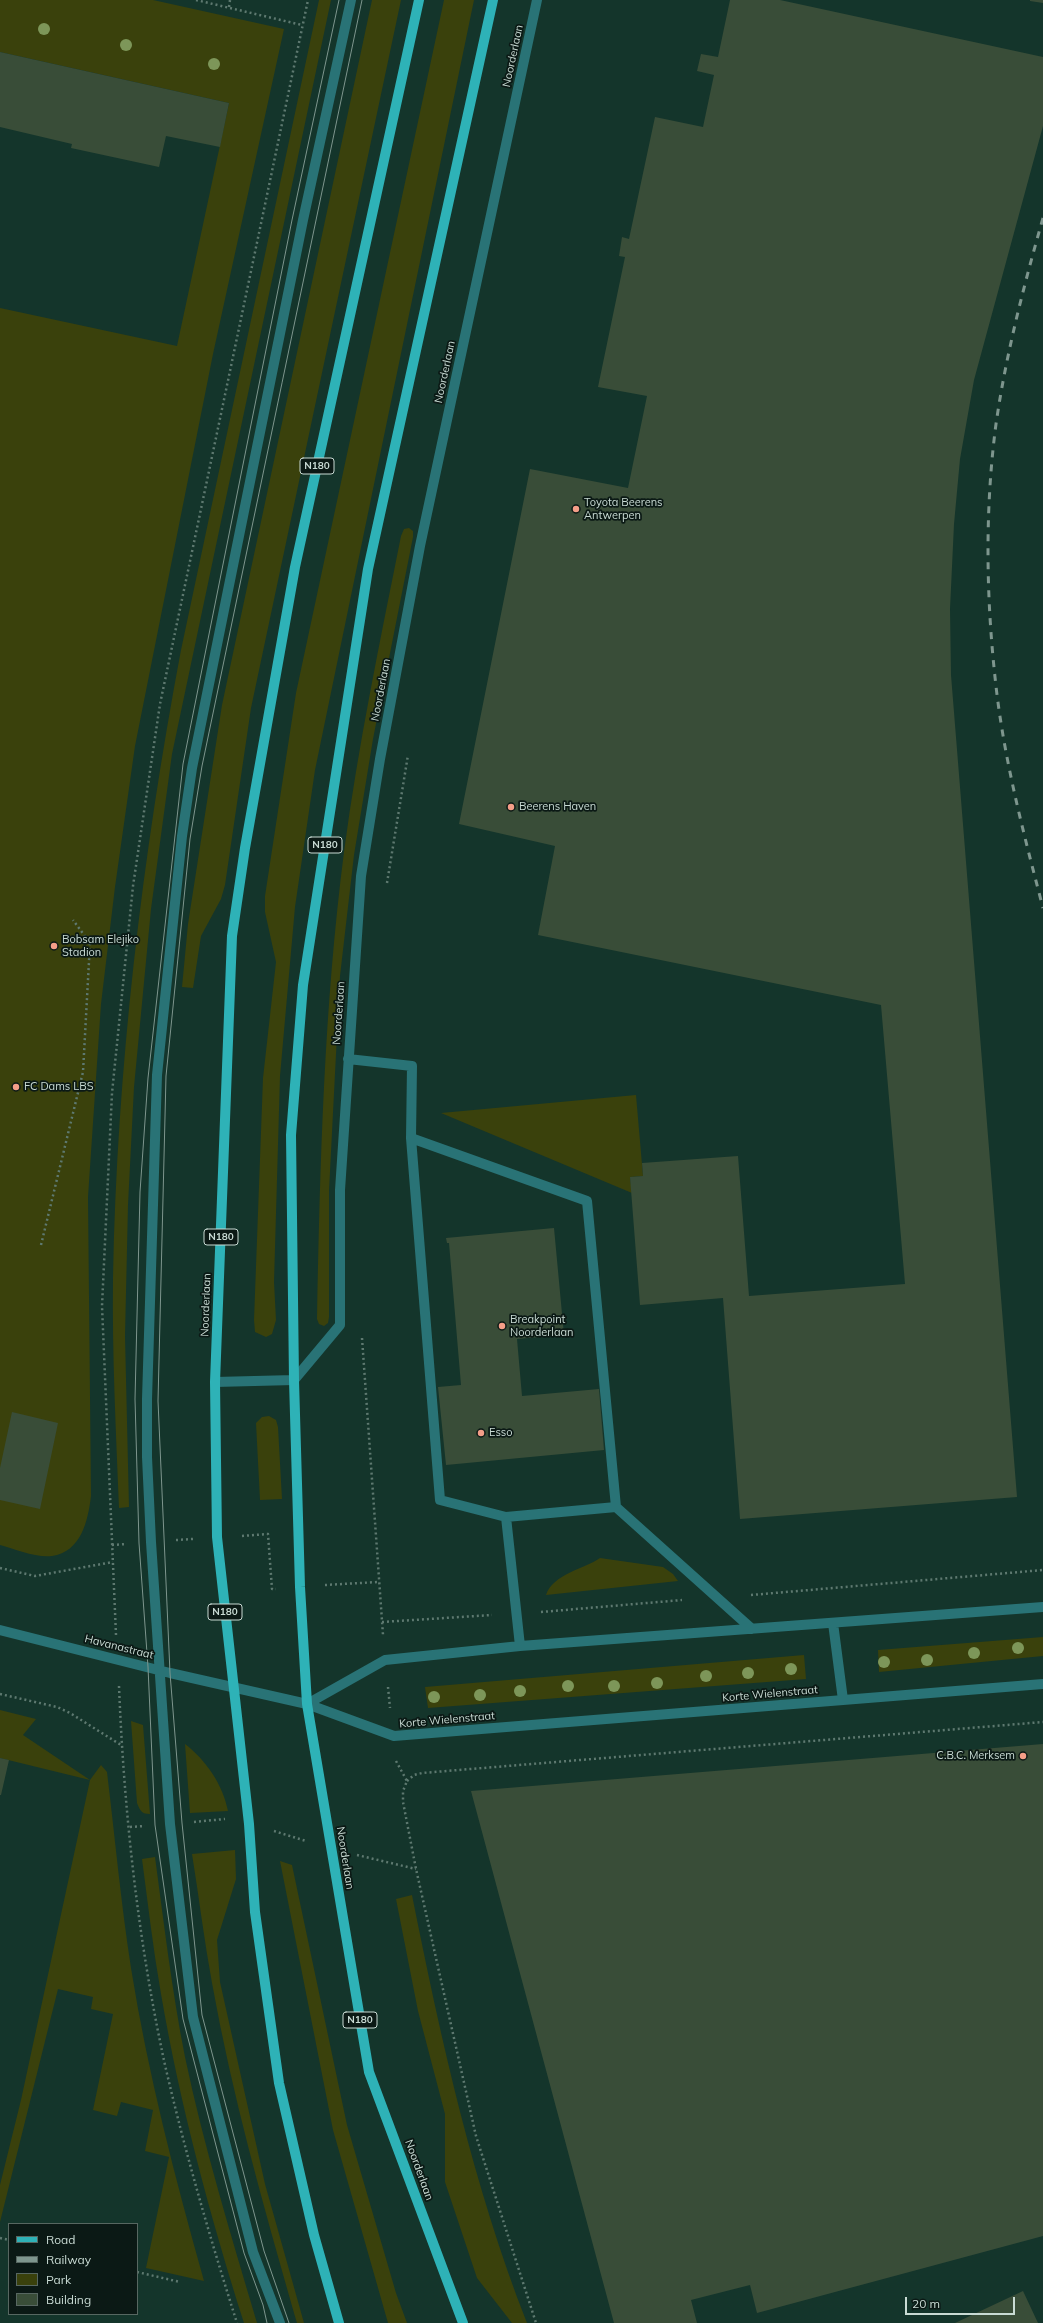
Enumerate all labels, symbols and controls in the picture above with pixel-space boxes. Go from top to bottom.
street label: Noorderlaan [500,24,526,88]
street label: Noorderlaan [432,340,458,404]
road number: N180 [300,458,334,474]
place label: Toyota Beerens Antwerpen [584,496,663,522]
marker: Toyota Beerens Antwerpen [571,504,581,514]
street label: Noorderlaan [368,658,394,722]
place label: Beerens Haven [519,800,596,814]
marker: Beerens Haven [506,802,516,812]
road number: N180 [308,837,342,853]
place label: Bobsam Elejiko Stadion [62,933,139,959]
marker: Bobsam Elejiko Stadion [49,941,59,951]
street label: Noorderlaan [330,981,348,1045]
place label: FC Dams LBS [24,1080,94,1094]
marker: FC Dams LBS [11,1082,21,1092]
road number: N180 [204,1229,238,1245]
street label: Noorderlaan [198,1273,214,1337]
place label: Breakpoint Noorderlaan [510,1313,574,1339]
marker: Breakpoint Noorderlaan [497,1321,507,1331]
place label: Esso [489,1426,513,1440]
marker: Esso [476,1428,486,1438]
road number: N180 [208,1604,242,1620]
street label: Havanastraat [83,1632,155,1662]
street label: Korte Wielenstraat [722,1683,818,1705]
street label: Korte Wielenstraat [399,1709,495,1731]
place label: C.B.C. Merksem [936,1749,1015,1763]
marker: C.B.C. Merksem [1018,1751,1028,1761]
street label: Noorderlaan [334,1826,356,1890]
road number: N180 [343,2012,377,2028]
street label: Noorderlaan [402,2138,436,2202]
legend [8,2223,138,2315]
text: Road [46,2232,75,2247]
text: Railway [46,2252,91,2267]
text: Park [46,2272,71,2287]
scale bar [907,2289,1017,2315]
text: Building [46,2292,91,2307]
text: 20 m [912,2296,940,2311]

